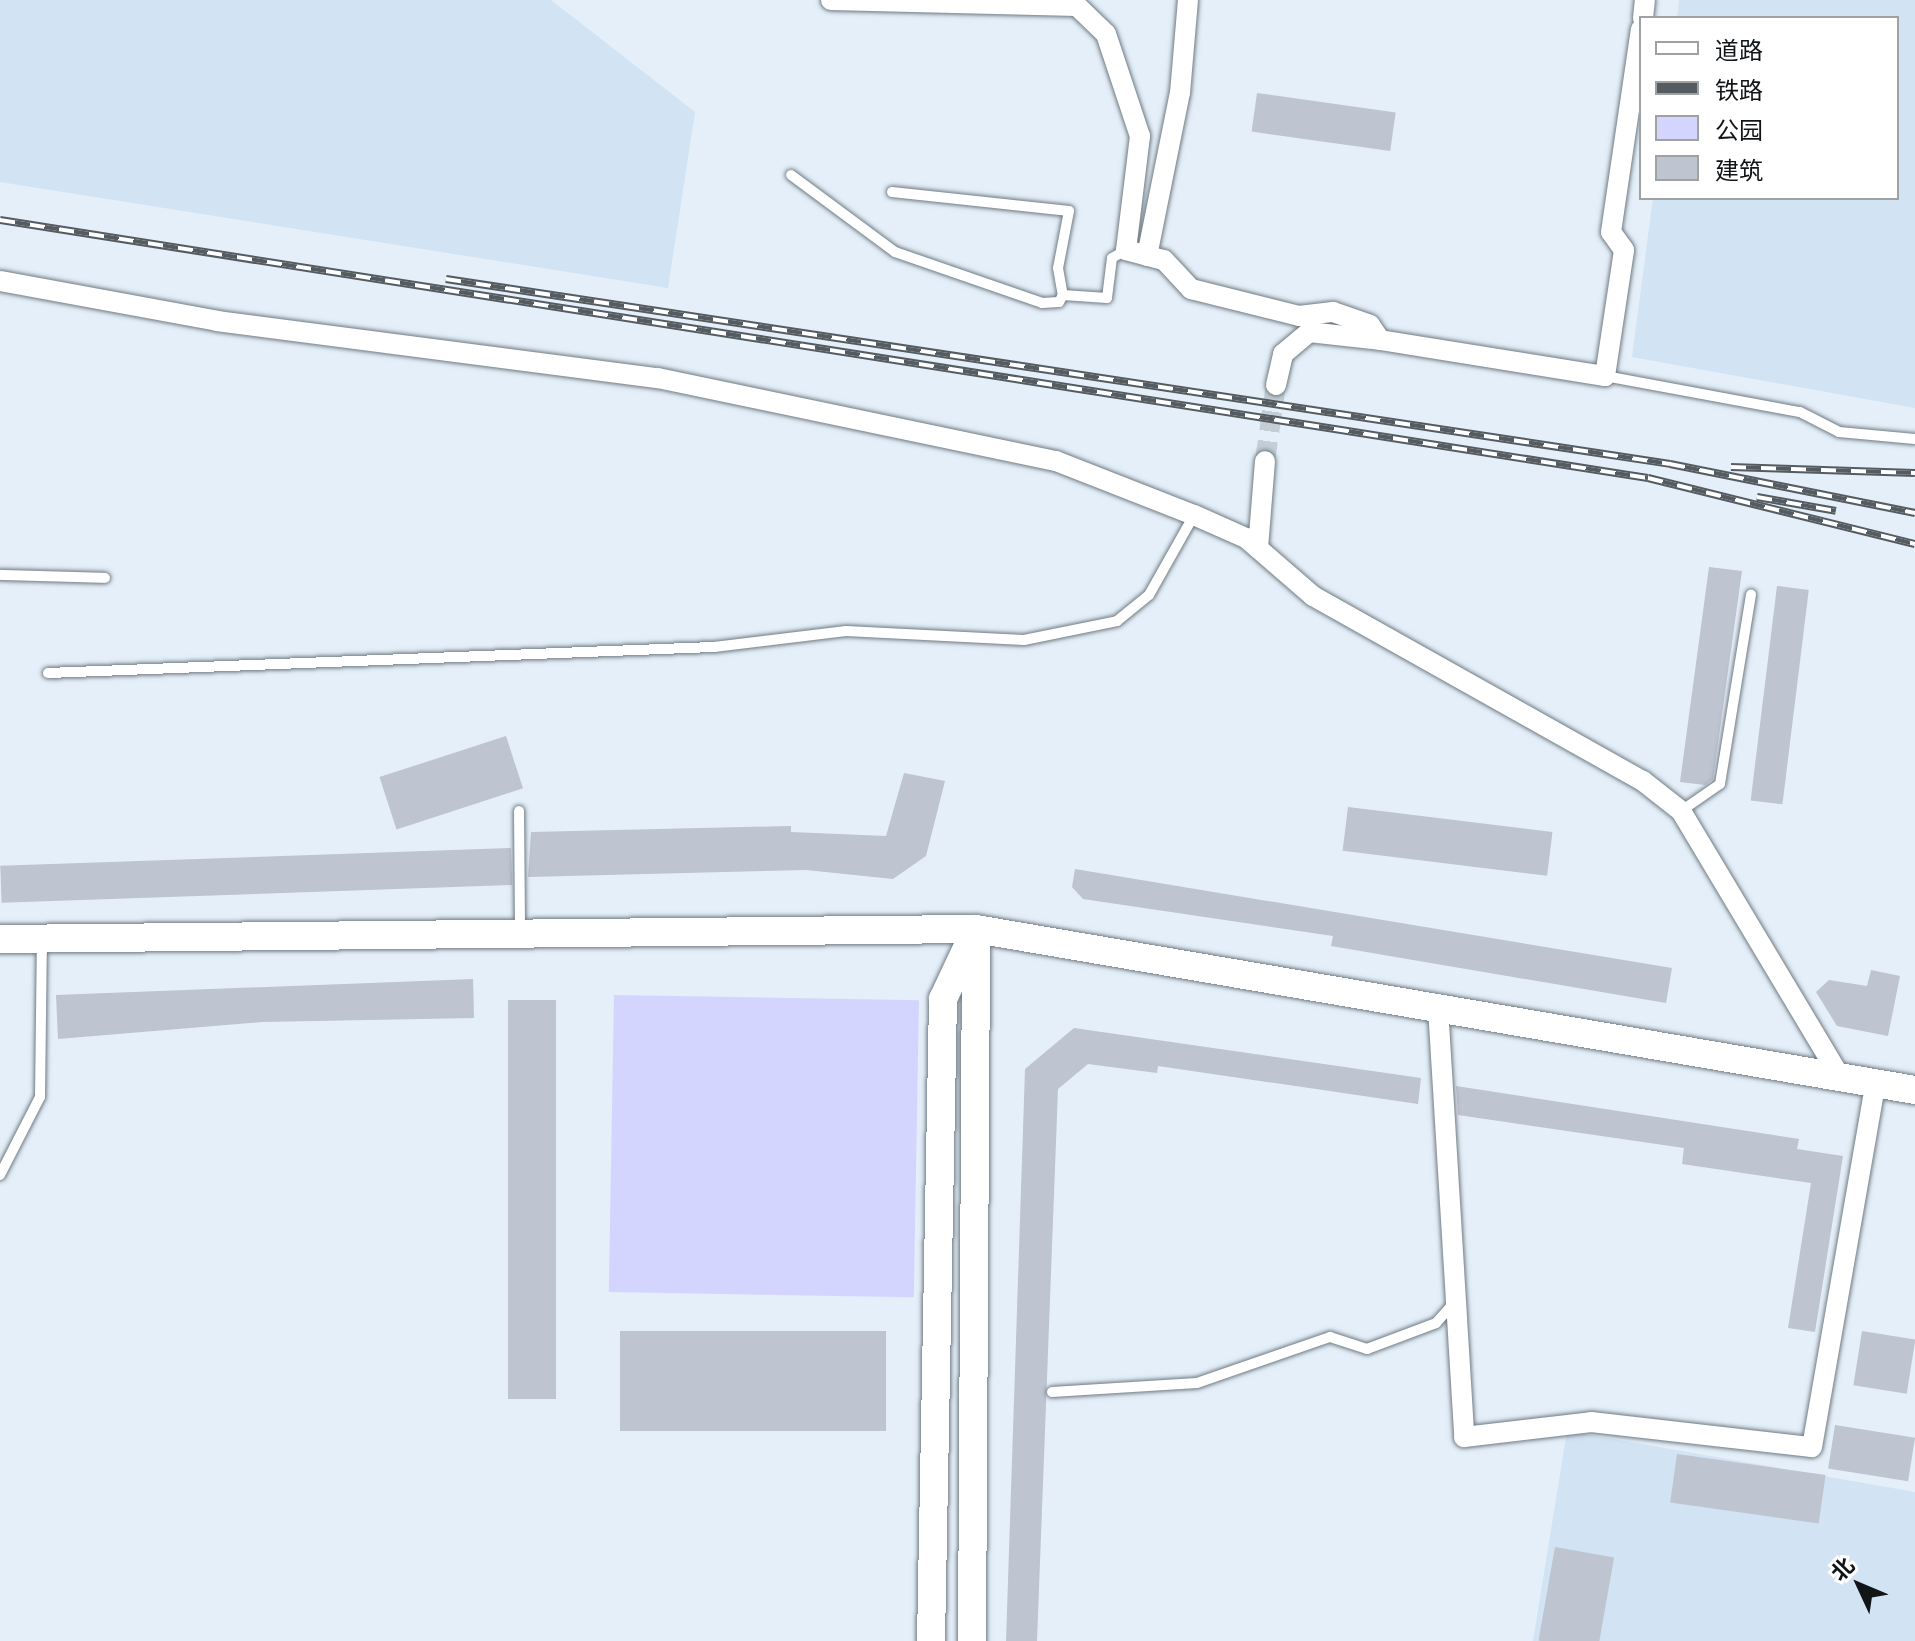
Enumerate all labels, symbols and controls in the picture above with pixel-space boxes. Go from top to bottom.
legend [1639,16,1899,200]
text: 道路 [1715,33,1763,66]
text: 铁路 [1715,73,1763,106]
text: 公园 [1715,113,1763,146]
text: 建筑 [1715,153,1763,186]
north arrow [1819,1545,1899,1625]
text: 北 [1823,1550,1860,1587]

